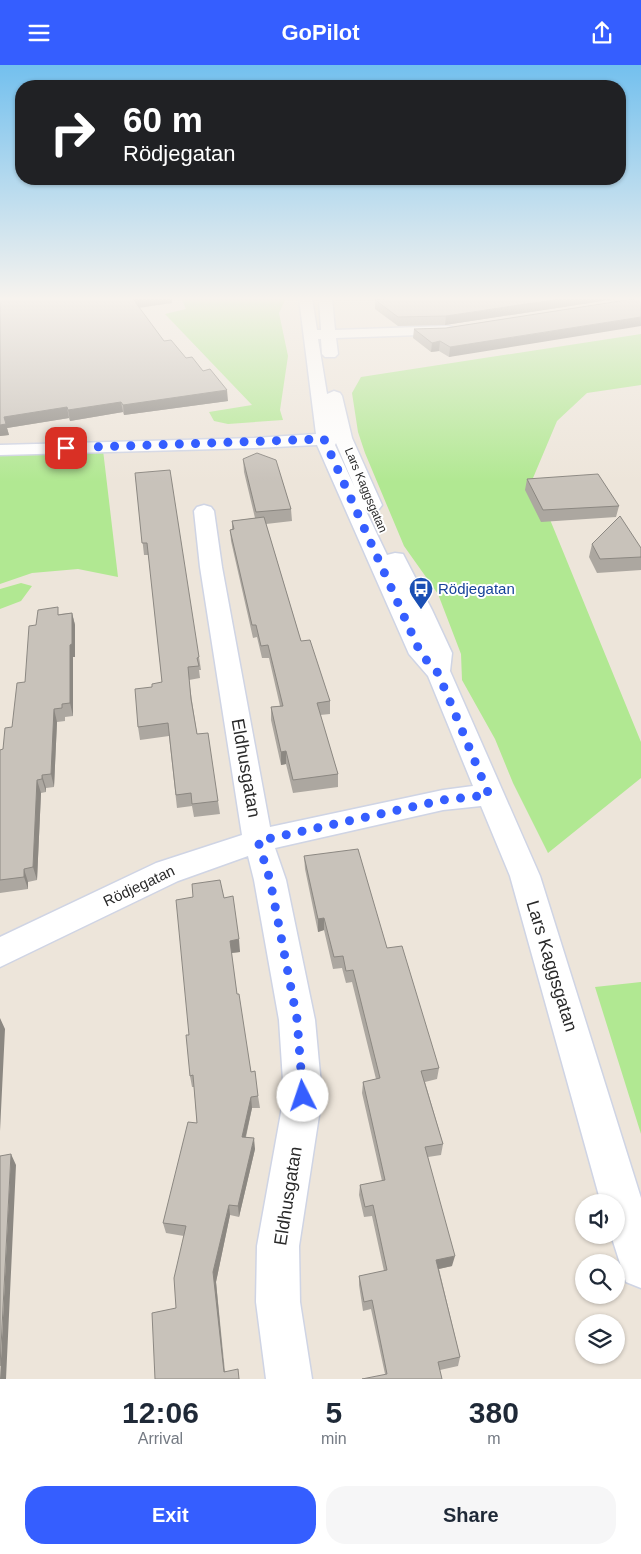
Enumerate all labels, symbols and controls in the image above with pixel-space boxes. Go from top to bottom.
icon: menu [25,19,53,47]
icon: share [588,19,616,47]
text: GoPilot [281,20,360,45]
icon: right [40,100,105,165]
text: 60 m [123,100,203,139]
text: Rödjegatan [123,141,236,166]
pin [45,427,87,469]
icon: arrive [52,434,80,462]
street label: Lars Kaggsgatan [342,446,390,534]
bus stop icon: Rödjegatan [408,576,434,610]
place label: Rödjegatan [438,580,515,597]
street label: Eldhusgatan [227,717,265,819]
street label: Rödjegatan [100,862,177,909]
street label: Lars Kaggsgatan [523,898,581,1034]
position arrow [276,1069,328,1121]
street label: Eldhusgatan [270,1145,306,1247]
map controls [575,1194,625,1364]
button: sound [575,1194,625,1244]
button: search [575,1254,625,1304]
button: layers [575,1314,625,1364]
text: 12:06 [122,1396,199,1429]
text: 5 [325,1396,342,1429]
text: 380 [469,1396,519,1429]
text: Arrival [138,1430,183,1447]
text: min [321,1430,347,1447]
text: m [487,1430,500,1447]
button: Exit [25,1486,316,1544]
button: Share [326,1486,616,1544]

